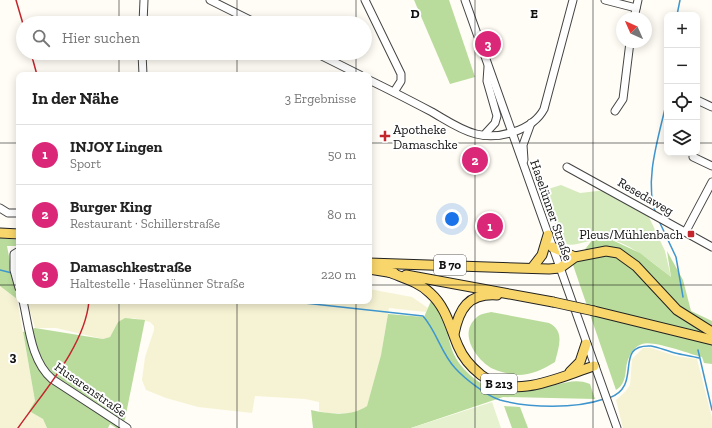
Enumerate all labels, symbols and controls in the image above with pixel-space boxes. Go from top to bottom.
text: D [410,6,420,21]
text: E [530,6,538,21]
north arrow [616,12,652,48]
map controls [664,12,700,156]
button: + [664,12,700,48]
search box [16,16,372,60]
icon: search [30,27,52,49]
text: Hier suchen [62,29,140,47]
pin: 3 [475,29,501,59]
button: − [664,48,700,84]
button: locate [664,84,700,120]
text: In der Nähe [32,88,119,108]
text: 3 Ergebnisse [285,91,356,106]
button: layers [664,120,700,156]
place label: Apotheke Damaschke [393,122,458,152]
marker: Apotheke Damaschke [380,131,390,141]
text: INJOY Lingen [70,138,162,156]
pin: 2 [462,145,488,175]
text: 1 [42,147,48,162]
text: 50 m [328,147,356,162]
text: Sport [70,156,101,171]
street label: Haselünner Straße [527,158,576,263]
street label: Resedaweg [615,174,676,218]
text: Burger King [70,198,152,216]
text: 2 [42,207,48,222]
text: 80 m [327,207,356,222]
your location [442,209,462,229]
pin: 1 [477,211,503,241]
text: Restaurant · Schillerstraße [70,216,220,231]
place label: Pleus/Mühlenbach [579,227,684,242]
marker: Pleus/Mühlenbach [686,229,696,239]
road number: B 70 [434,255,466,275]
text: Damaschkestraße [70,258,192,276]
text: 3 [42,267,48,282]
text: 220 m [321,267,356,282]
text: Haltestelle · Haselünner Straße [70,276,245,291]
text: 3 [10,349,17,364]
street label: Husarenstraße [52,359,130,420]
road number: B 213 [481,374,517,394]

